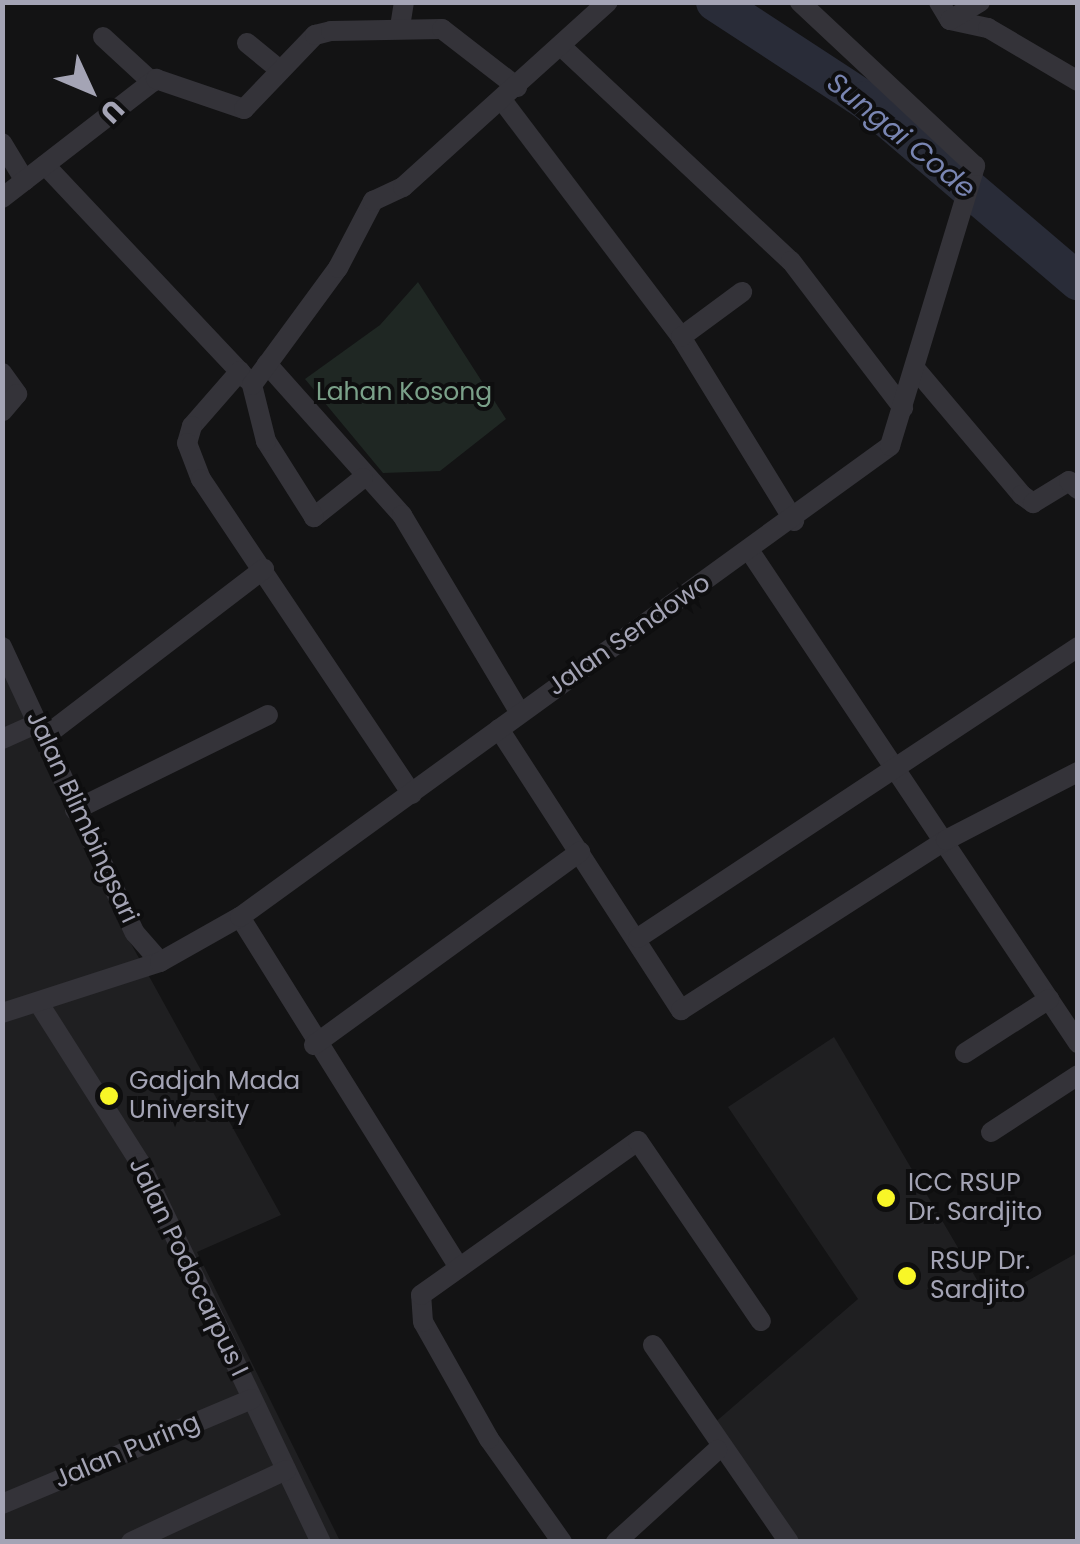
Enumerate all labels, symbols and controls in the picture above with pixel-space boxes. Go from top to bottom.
north arrow [40,40,140,140]
water label: Sungai Code [820,66,982,206]
text: U [91,91,133,132]
park label: Lahan Kosong [316,377,492,407]
street label: Jalan Sendowo [542,568,716,702]
street label: Jalan Blimbingsari [20,706,144,928]
place label: Gadjah Mada University [129,1067,300,1126]
marker: Gadjah Mada University [98,1085,120,1107]
street label: Jalan Podocarpus I [122,1153,254,1381]
place label: ICC RSUP Dr. Sardjito [908,1169,1042,1228]
marker: ICC RSUP Dr. Sardjito [873,1185,899,1211]
place label: RSUP Dr. Sardjito [930,1247,1030,1306]
marker: RSUP Dr. Sardjito [894,1263,920,1289]
street label: Jalan Puring [50,1407,204,1495]

